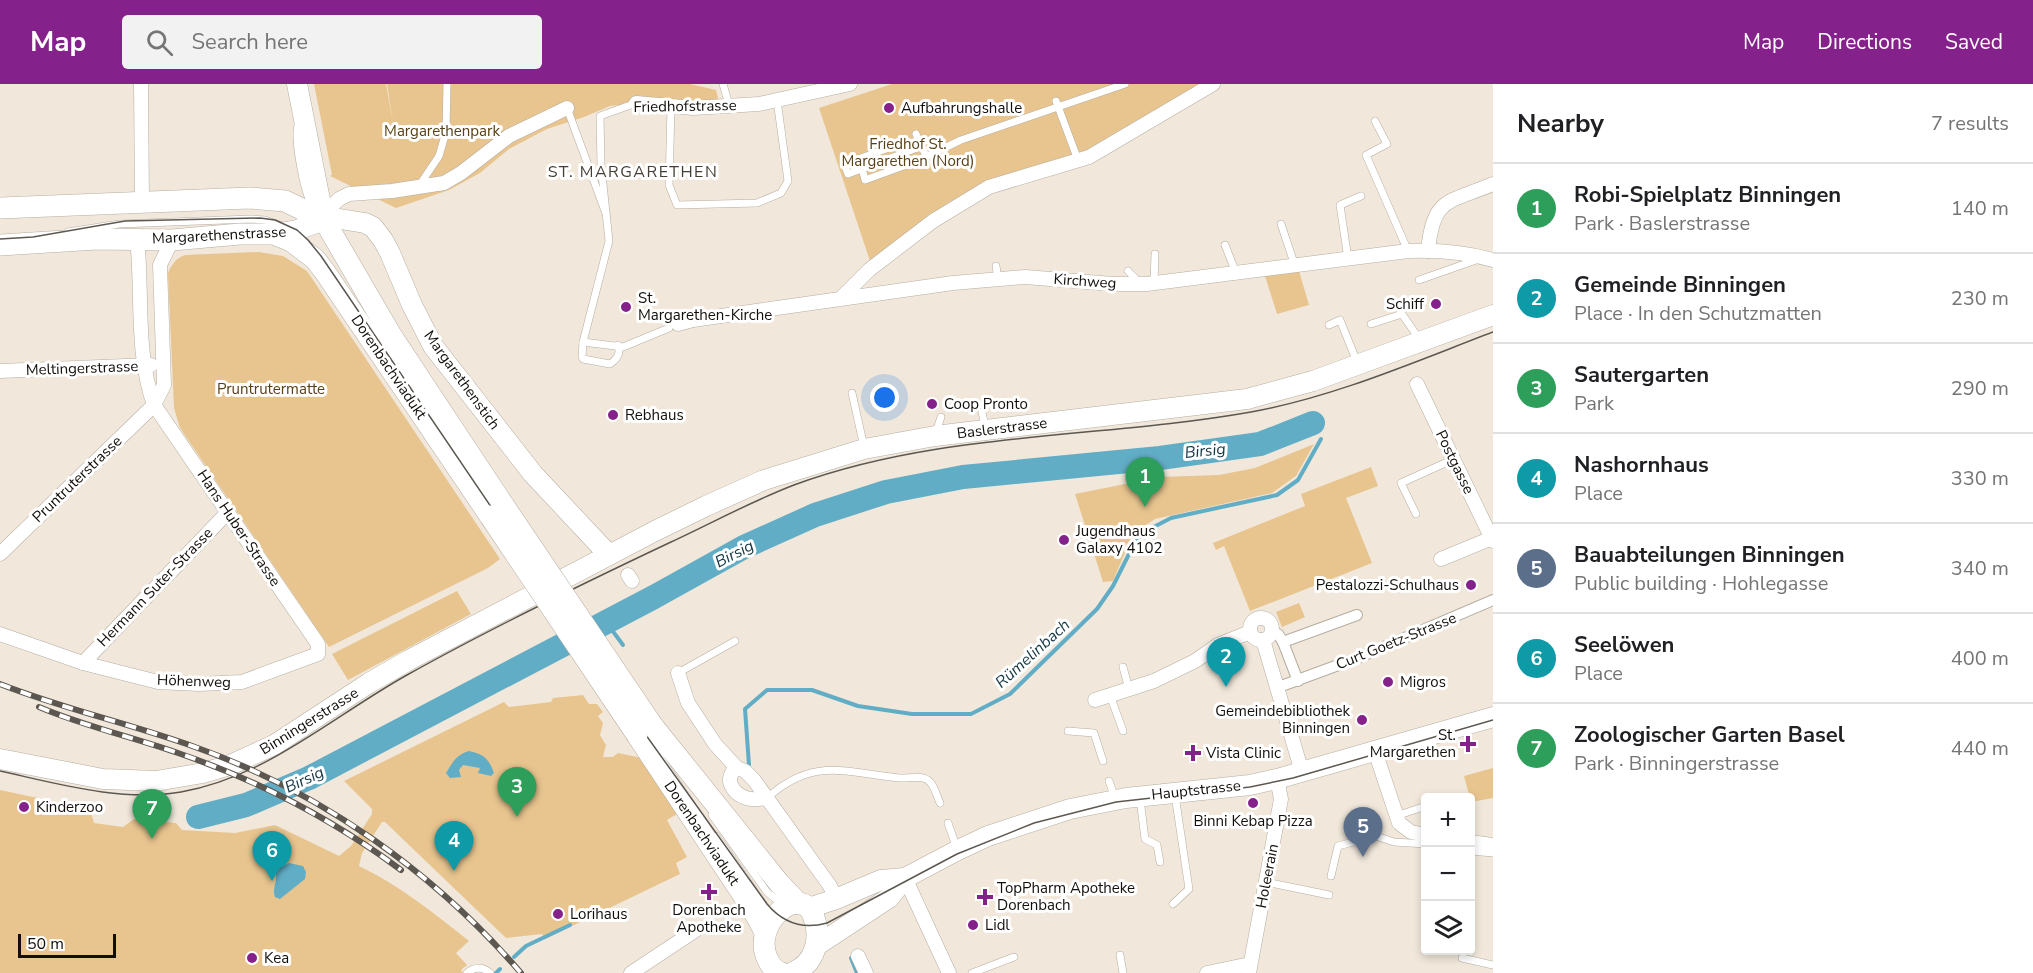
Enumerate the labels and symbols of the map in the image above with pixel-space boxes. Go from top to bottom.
street label: Friedhofstrasse [633,95,737,117]
place label: Aufbahrungshalle [901,98,1022,118]
marker: Aufbahrungshalle [882,101,896,115]
park label: Margarethenpark [384,121,500,141]
park label: Friedhof St. Margarethen (Nord) [841,134,975,171]
district label: ST. MARGARETHEN [548,161,718,183]
street label: Margarethenstrasse [151,221,287,249]
street label: Kirchweg [1053,269,1117,293]
place label: St. Margarethen-Kirche [638,288,772,325]
place label: Schiff [1386,294,1425,314]
marker: Schiff [1429,297,1443,311]
marker: St. Margarethen-Kirche [619,300,633,314]
street label: Dorenbachviadukt [347,311,432,424]
street label: Margarethenstich [419,327,505,433]
street label: Meltingerstrasse [25,356,139,380]
park label: Pruntrutermatte [217,379,325,399]
your location [870,383,899,412]
place label: Coop Pronto [944,394,1028,414]
marker: Coop Pronto [925,397,939,411]
place label: Rebhaus [625,405,684,425]
marker: Rebhaus [606,408,620,422]
street label: Baslerstrasse [956,413,1048,443]
street label: Postgasse [1431,427,1479,497]
street label: Pruntruterstrasse [28,431,126,527]
water label: Birsig [1184,438,1227,464]
pin: 1 [1126,458,1164,507]
street label: Hans Huber-Strasse [192,466,286,590]
place label: Jugendhaus Galaxy 4102 [1075,521,1163,558]
street label: Hermann Suter-Strasse [93,523,217,651]
marker: Jugendhaus Galaxy 4102 [1057,533,1071,547]
water label: Birsig [711,535,758,573]
place label: Pestalozzi-Schulhaus [1316,575,1459,595]
marker: Pestalozzi-Schulhaus [1464,578,1478,592]
street label: Curt Goetz-Strasse [1333,608,1459,674]
water label: Rümelinbach [990,614,1075,693]
pin: 2 [1206,638,1246,687]
street label: Höhenweg [157,670,231,692]
place label: Migros [1400,672,1446,692]
marker: Migros [1381,675,1395,689]
street label: Binningerstrasse [256,683,362,759]
place label: Gemeindebibliothek Binningen [1215,701,1350,738]
marker: Gemeindebibliothek Binningen [1355,713,1369,727]
place label: St. Margarethen [1370,725,1456,762]
marker: St. Margarethen [1461,737,1475,751]
place label: Vista Clinic [1205,743,1281,763]
marker: Vista Clinic [1184,744,1202,762]
water label: Birsig [281,761,328,799]
pin: 3 [498,768,536,817]
street label: Hauptstrasse [1150,775,1242,805]
street label: Dorenbachviadukt [660,777,745,890]
pin: 7 [132,790,172,839]
marker: Binni Kebap Pizza [1246,796,1260,810]
place label: Kinderzoo [36,797,103,817]
marker: Kinderzoo [17,800,31,814]
pin: 5 [1344,808,1382,857]
place label: Binni Kebap Pizza [1193,811,1313,831]
pin: 4 [434,822,474,871]
pin: 6 [252,832,292,881]
street label: Holeerain [1251,842,1283,910]
place label: TopPharm Apotheke Dorenbach [997,878,1135,915]
marker: Dorenbach Apotheke [702,885,716,899]
marker: TopPharm Apotheke Dorenbach [978,890,992,904]
place label: Dorenbach Apotheke [672,900,746,937]
place label: Lorihaus [570,904,627,924]
marker: Lorihaus [551,907,565,921]
place label: Lidl [985,915,1010,935]
marker: Lidl [966,918,980,932]
scale bar [18,931,116,958]
place label: Kea [264,948,289,968]
marker: Kea [245,951,259,965]

